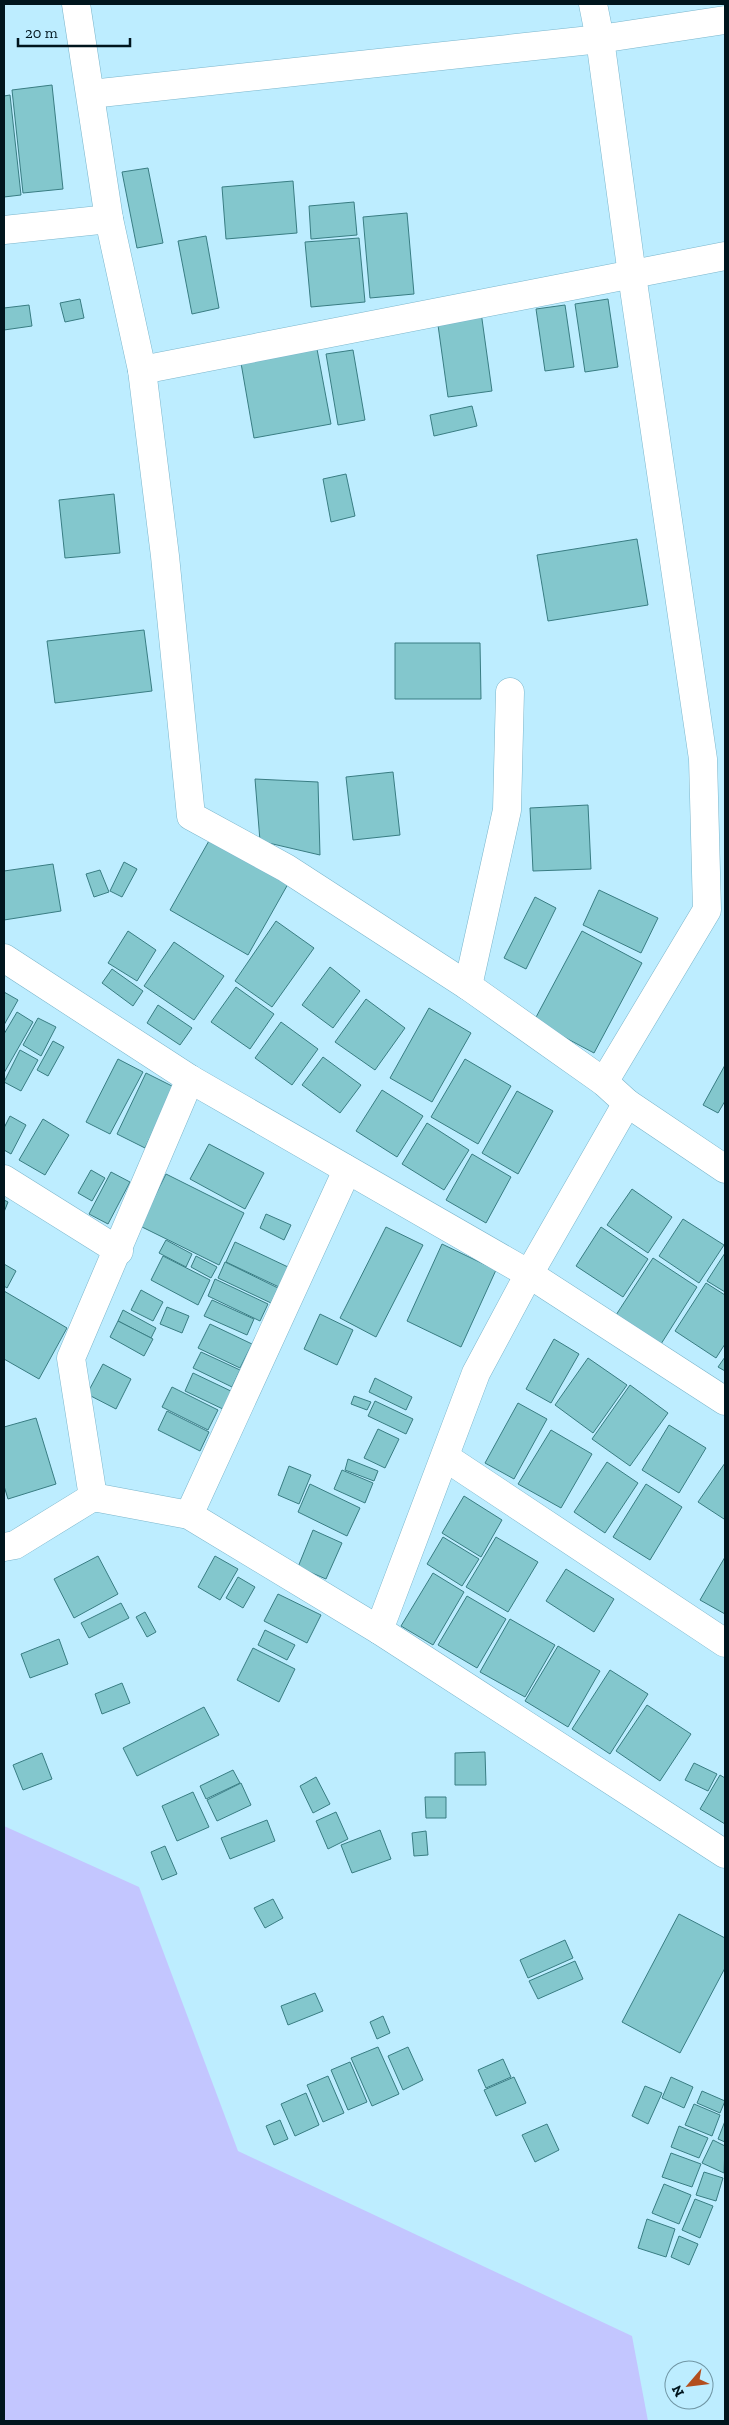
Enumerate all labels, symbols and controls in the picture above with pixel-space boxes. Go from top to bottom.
scale bar [18,15,130,47]
text: 20 m [25,24,58,42]
north arrow [664,2360,714,2410]
text: N [668,2382,688,2400]

